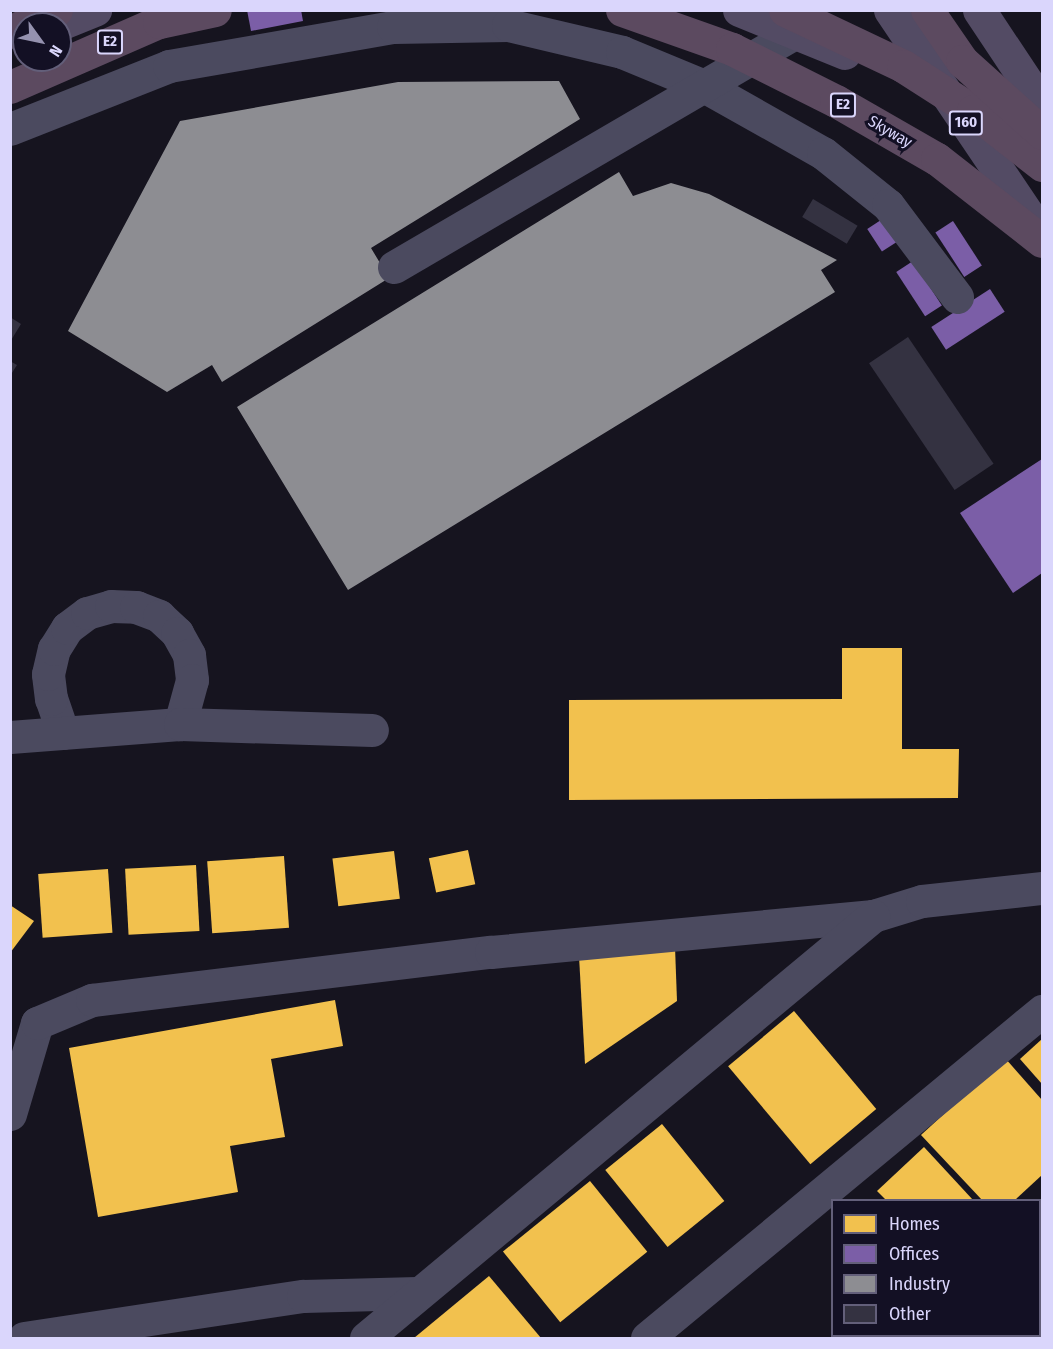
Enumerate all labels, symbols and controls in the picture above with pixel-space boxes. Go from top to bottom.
north arrow [12,12,72,72]
road number: E2 [96,30,124,54]
text: N [45,42,66,60]
road number: E2 [830,93,856,117]
road number: 160 [948,111,984,135]
street label: Skyway [865,112,915,152]
legend [831,1199,1041,1337]
text: Homes [889,1213,940,1235]
text: Offices [889,1243,939,1265]
text: Industry [889,1273,950,1295]
text: Other [889,1303,931,1325]

